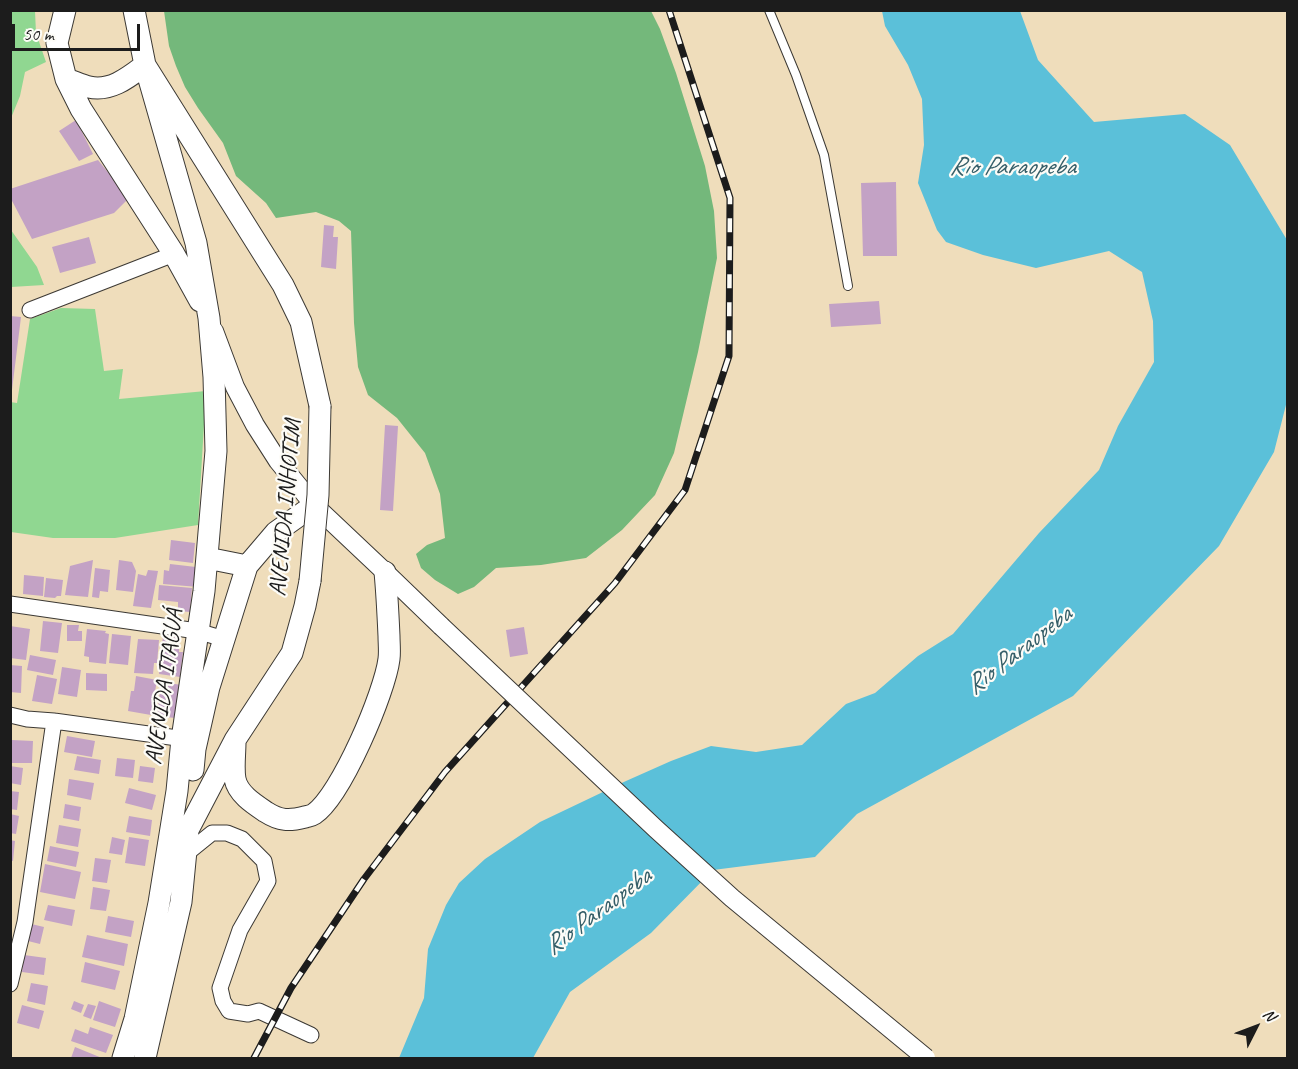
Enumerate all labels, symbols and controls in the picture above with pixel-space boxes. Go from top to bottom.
scale bar [15,12,142,50]
text: 50 m [23,23,54,45]
water label: Rio Paraopeba [949,151,1075,183]
street label: AVENIDA INHOTIM [264,418,308,598]
water label: Rio Paraopeba [960,600,1078,702]
street label: AVENIDA ITAGUÁ [140,608,190,766]
water label: Rio Paraopeba [538,862,658,962]
north arrow [1226,997,1286,1057]
text: N [1259,1005,1280,1025]

